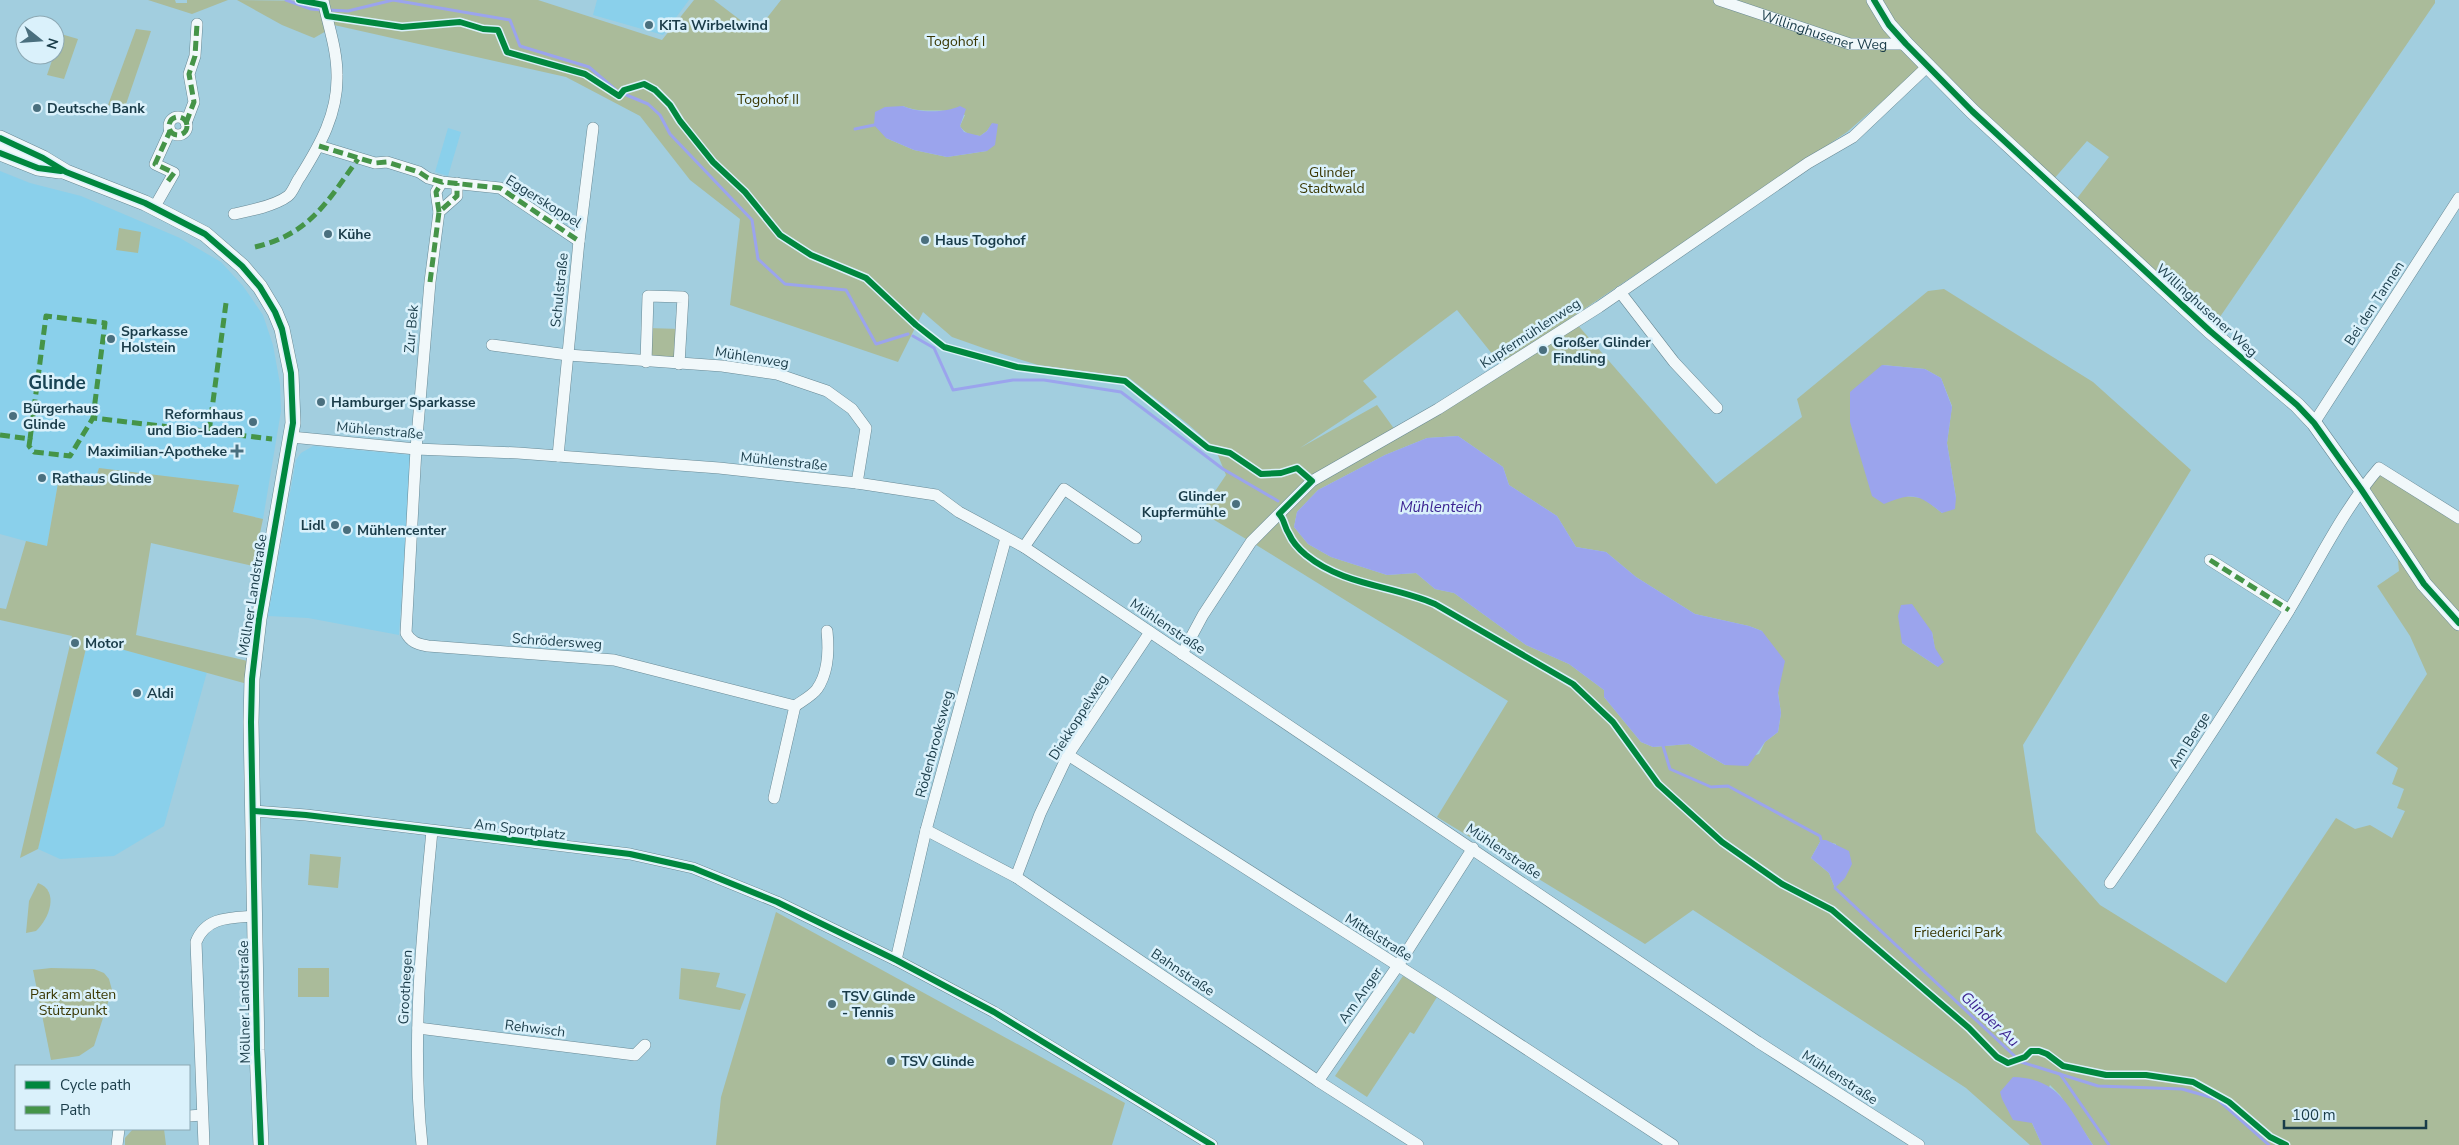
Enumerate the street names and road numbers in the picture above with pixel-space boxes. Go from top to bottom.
street label: Willinghusener Weg [1758,6,1887,54]
street label: Eggerskoppel [502,171,586,233]
street label: Schulstraße [546,252,573,328]
street label: Bei den Tannen [2340,257,2409,349]
street label: Willinghusener Weg [2152,260,2262,361]
street label: Kupfermühlenweg [1476,294,1584,373]
street label: Zur Bek [400,303,423,354]
street label: Mühlenweg [714,342,790,373]
street label: Mühlenstraße [336,417,424,444]
street label: Mühlenstraße [740,447,828,476]
street label: Möllner Landstraße [233,533,272,657]
street label: Mühlenstraße [1126,594,1209,659]
street label: Schrödersweg [511,629,603,654]
street label: Diekkoppelweg [1044,671,1112,764]
street label: Rödenbrooksweg [911,689,958,800]
street label: Am Berge [2164,709,2215,772]
street label: Am Sportplatz [473,814,567,845]
street label: Mühlenstraße [1462,819,1545,884]
street label: Mittelstraße [1341,909,1416,966]
street label: Möllner Landstraße [234,940,255,1064]
street label: Bahnstraße [1147,944,1218,1001]
street label: Groothegen [394,949,417,1025]
street label: Am Anger [1334,963,1387,1027]
street label: Rehwisch [504,1015,566,1042]
street label: Mühlenstraße [1798,1046,1881,1109]

